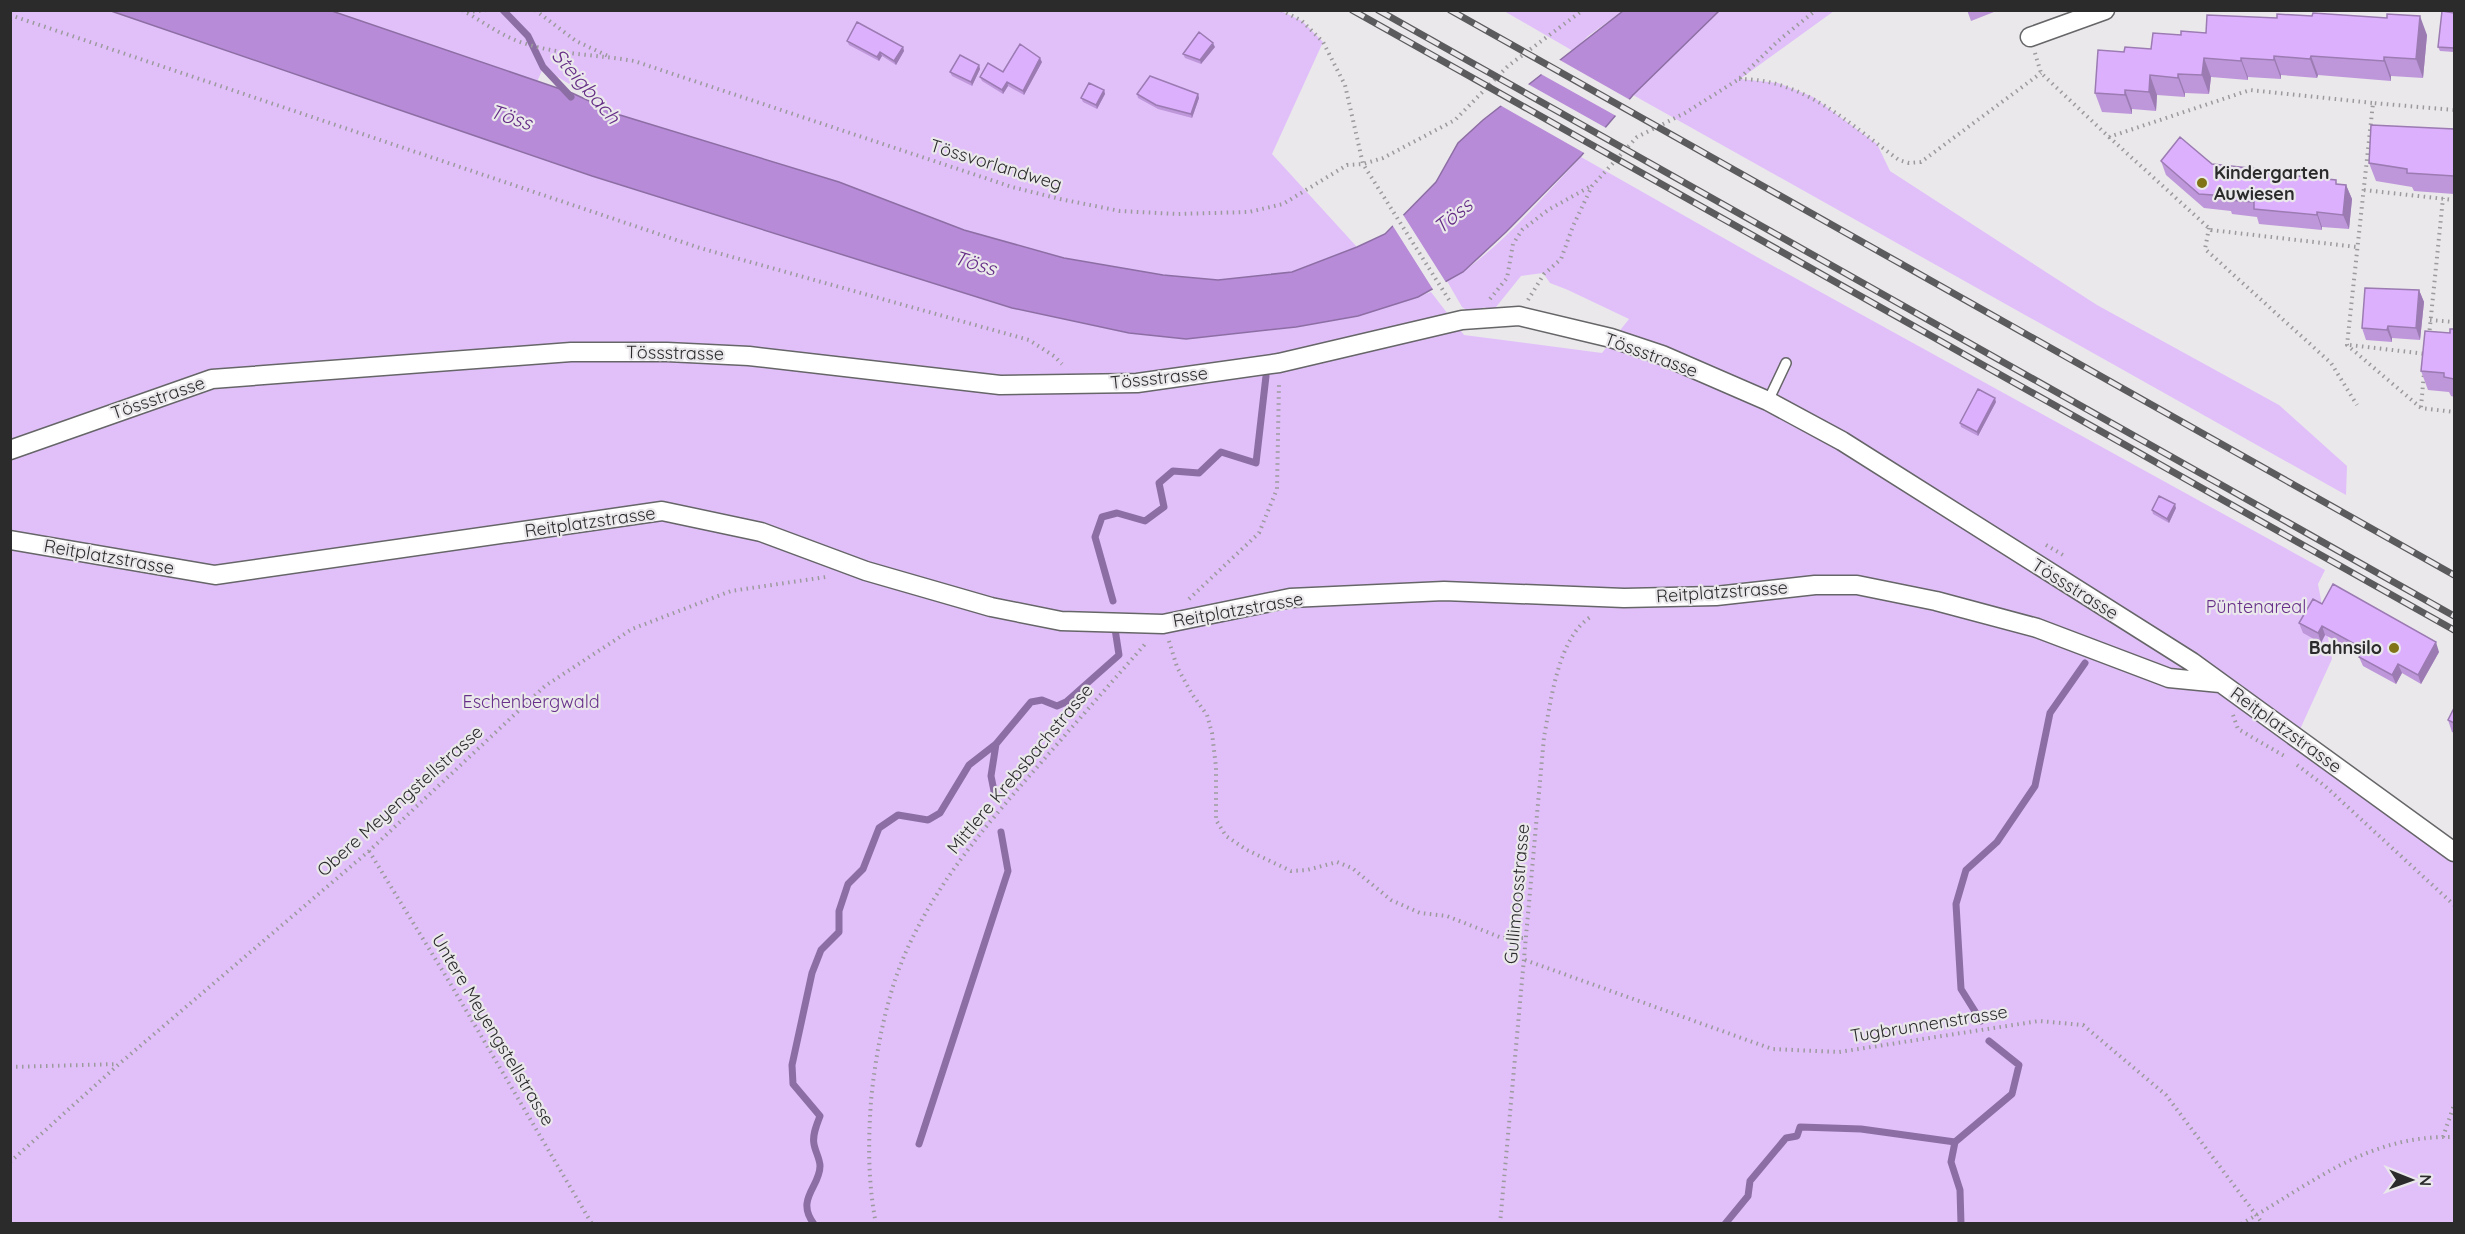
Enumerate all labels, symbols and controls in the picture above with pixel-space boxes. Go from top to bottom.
water label: Steigbach [547,43,626,129]
water label: Töss [487,98,537,136]
street label: Tössvorlandweg [927,133,1065,196]
place label: Kindergarten Auwiesen [2214,161,2329,205]
marker: Kindergarten Auwiesen [2195,176,2209,190]
water label: Töss [1428,191,1478,239]
water label: Töss [951,244,1001,281]
street label: Tössstrasse [1601,327,1701,382]
street label: Tössstrasse [626,340,724,365]
street label: Tössstrasse [1109,361,1209,394]
street label: Tössstrasse [108,371,208,424]
street label: Reitplatzstrasse [523,501,657,542]
street label: Reitplatzstrasse [42,534,176,579]
street label: Tössstrasse [2028,553,2123,624]
street label: Reitplatzstrasse [1655,575,1789,608]
street label: Reitplatzstrasse [1171,587,1305,632]
park label: Püntenareal [2206,595,2306,618]
place label: Bahnsilo [2309,636,2382,659]
marker: Bahnsilo [2387,641,2401,655]
street label: Mittlere Krebsbachstrasse [942,679,1098,859]
street label: Reitplatzstrasse [2226,681,2346,778]
park label: Eschenbergwald [462,690,600,713]
street label: Obere Meyengstellstrasse [312,720,487,881]
street label: Gullimoosstrasse [1499,823,1534,965]
street label: Untere Meyengstellstrasse [427,930,560,1130]
street label: Tugbrunnenstrasse [1849,1000,2009,1047]
north arrow [2381,1150,2441,1210]
text: N [2416,1174,2436,1186]

